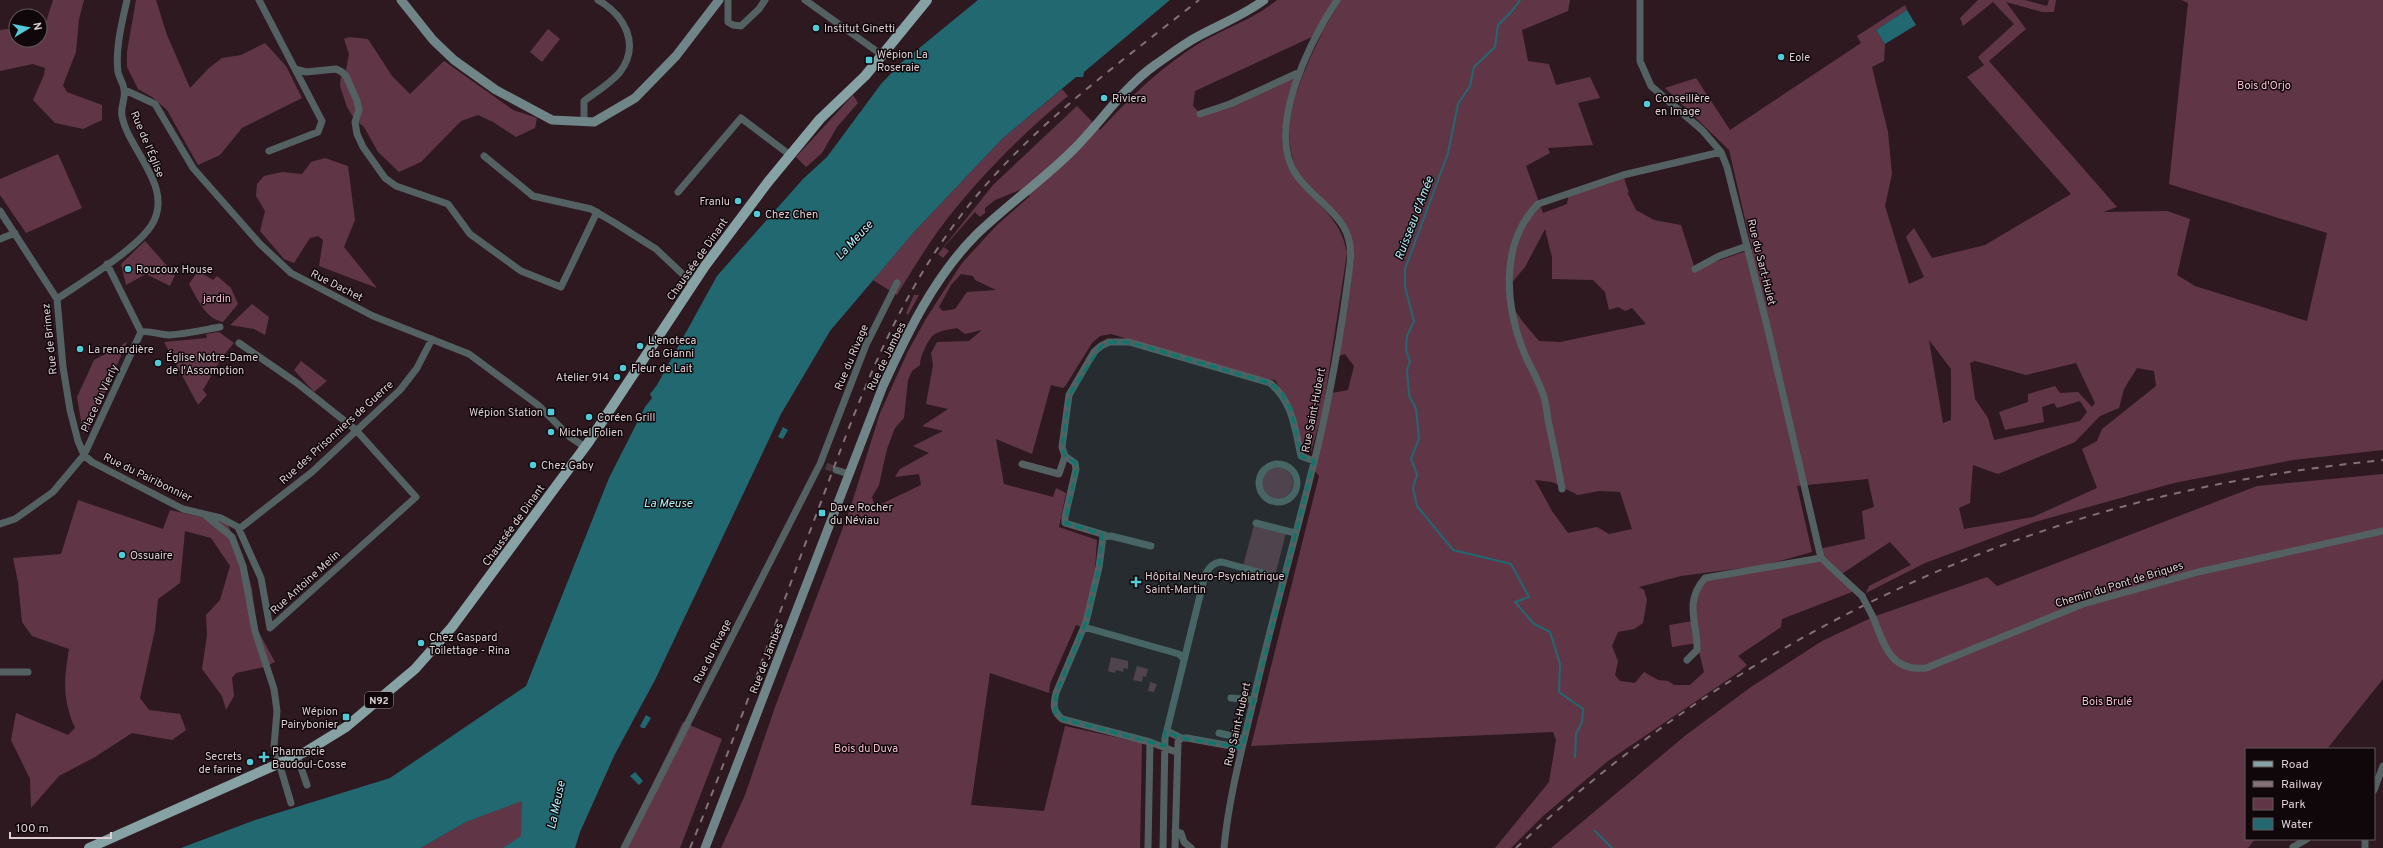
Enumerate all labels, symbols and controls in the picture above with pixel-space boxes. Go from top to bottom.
north arrow [8,8,48,48]
text: N [29,21,44,32]
place label: Institut Ginetti [824,22,895,36]
marker: Institut Ginetti [811,23,821,33]
place label: Wépion La Roseraie [877,48,928,75]
place label: Eole [1789,51,1810,65]
marker: Eole [1776,52,1786,62]
marker: Wépion La Roseraie [864,55,874,65]
park label: Bois d'Orjo [2237,79,2291,93]
place label: Riviera [1112,92,1147,106]
place label: Conseillère en Image [1655,92,1710,119]
marker: Riviera [1099,93,1109,103]
marker: Conseillère en Image [1642,99,1652,109]
street label: Rue de l'Église [127,109,168,180]
water label: Ruisseau d'Amée [1392,174,1439,262]
place label: Franlu [699,195,730,209]
marker: Franlu [733,196,743,206]
place label: Chez Chen [765,208,818,222]
marker: Chez Chen [752,209,762,219]
street label: Chaussée de Dinant [664,216,731,303]
water label: La Meuse [832,217,878,264]
street label: Rue du Sart-Hulet [1744,218,1779,307]
place label: Roucoux House [136,263,213,277]
marker: Roucoux House [123,264,133,274]
street label: Rue Dachet [308,267,365,305]
park label: jardin [202,292,231,306]
street label: Rue de Brimez [39,303,61,375]
street label: Rue de Jambes [864,320,910,393]
street label: Rue du Rivage [832,322,872,392]
place label: L'enoteca da Gianni [648,334,696,361]
marker: L'enoteca da Gianni [635,341,645,351]
place label: La renardière [88,343,154,357]
marker: La renardière [75,344,85,354]
place label: Église Notre-Dame de l'Assomption [166,350,258,378]
marker: Église Notre-Dame de l'Assomption [153,358,163,368]
street label: Place du Vierly [78,362,122,435]
place label: Fleur de Lait [631,362,693,376]
marker: Fleur de Lait [618,363,628,373]
street label: Rue Saint-Hubert [1299,367,1329,454]
place label: Atelier 914 [556,371,609,385]
marker: Atelier 914 [612,372,622,382]
street label: Rue des Prisonniers de Guerre [277,378,397,488]
place label: Wépion Station [469,406,543,420]
marker: Wépion Station [546,407,556,417]
place label: Coréen Grill [597,411,655,425]
marker: Coréen Grill [584,412,594,422]
place label: Michel Folien [559,426,623,440]
marker: Michel Folien [546,427,556,437]
street label: Rue du Pairibonnier [101,450,195,506]
place label: Chez Gaby [541,459,594,473]
marker: Chez Gaby [528,460,538,470]
street label: Chaussée de Dinant [480,482,548,569]
water label: La Meuse [644,496,693,512]
place label: Dave Rocher du Néviau [830,501,893,528]
marker: Dave Rocher du Néviau [817,508,827,518]
street label: Rue Antoine Melin [268,548,344,618]
place label: Ossuaire [130,549,173,563]
marker: Ossuaire [117,550,127,560]
street label: Chemin du Pont de Briques [2053,559,2185,611]
place label: Hôpital Neuro-Psychiatrique Saint-Martin [1145,570,1284,597]
marker: Hôpital Neuro-Psychiatrique Saint-Martin [1130,576,1142,588]
street label: Rue du Rivage [691,617,735,686]
street label: Rue de Jambes [747,621,787,696]
place label: Chez Gaspard Toilettage - Rina [429,631,510,658]
marker: Chez Gaspard Toilettage - Rina [416,638,426,648]
street label: Rue Saint-Hubert [1222,681,1254,768]
road number: N92 [365,692,393,708]
park label: Bois Brulé [2082,695,2132,709]
place label: Wépion Pairybonier [281,705,339,732]
marker: Wépion Pairybonier [341,712,351,722]
park label: Bois du Duva [834,742,898,756]
place label: Pharmacie Baudoul-Cosse [272,745,346,772]
legend [2245,748,2375,840]
place label: Secrets de farine [198,750,242,777]
marker: Pharmacie Baudoul-Cosse [259,752,269,762]
marker: Secrets de farine [245,757,255,767]
text: Road [2281,757,2309,773]
text: Railway [2281,777,2322,793]
water label: La Meuse [544,779,570,831]
text: Park [2281,797,2306,813]
scale bar [10,814,111,840]
text: Water [2281,817,2313,833]
text: 100 m [16,821,49,837]

